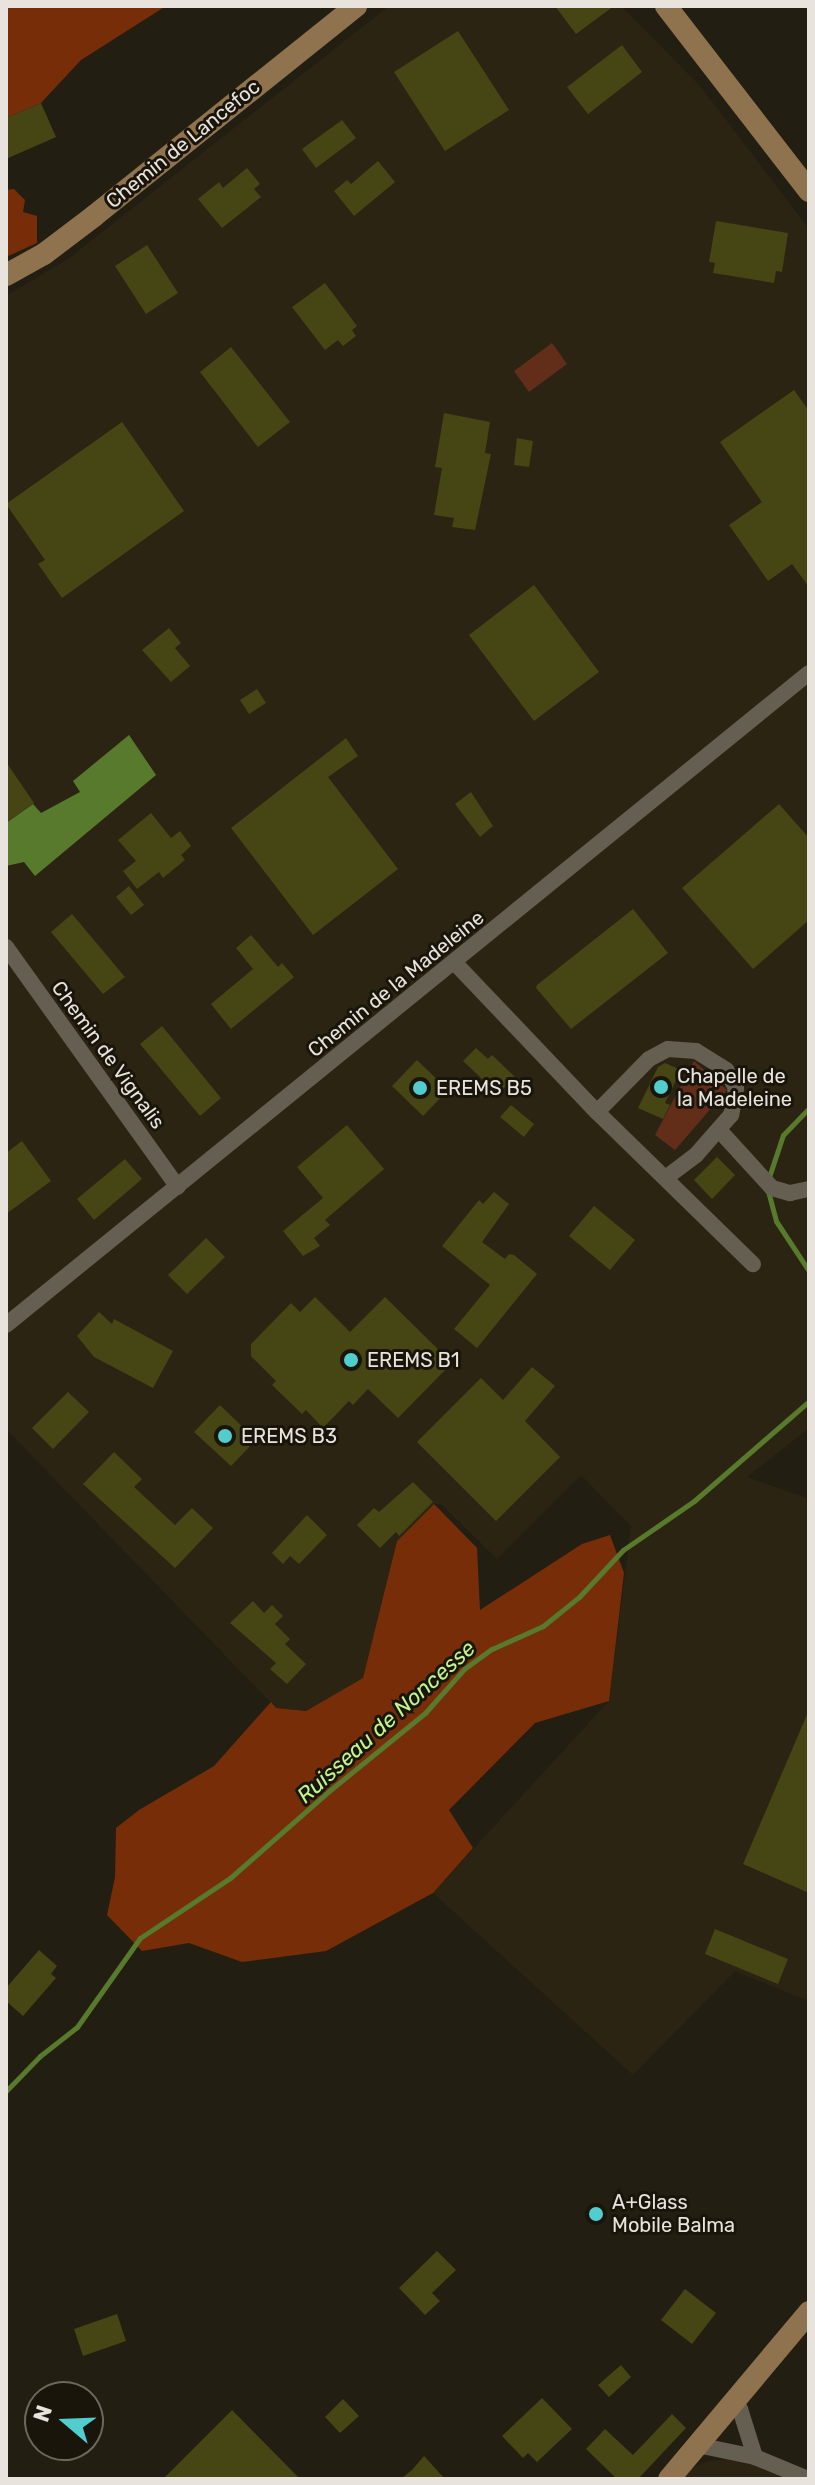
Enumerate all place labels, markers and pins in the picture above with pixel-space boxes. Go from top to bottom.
place label: Chapelle de la Madeleine [677,1064,792,1111]
place label: EREMS B5 [436,1076,532,1100]
marker: Chapelle de la Madeleine [652,1078,670,1096]
marker: EREMS B5 [411,1079,429,1097]
place label: EREMS B1 [367,1348,459,1372]
marker: EREMS B1 [342,1351,360,1369]
place label: EREMS B3 [241,1424,337,1448]
marker: EREMS B3 [216,1427,234,1445]
place label: A+Glass Mobile Balma [612,2190,735,2237]
marker: A+Glass Mobile Balma [587,2205,605,2223]

